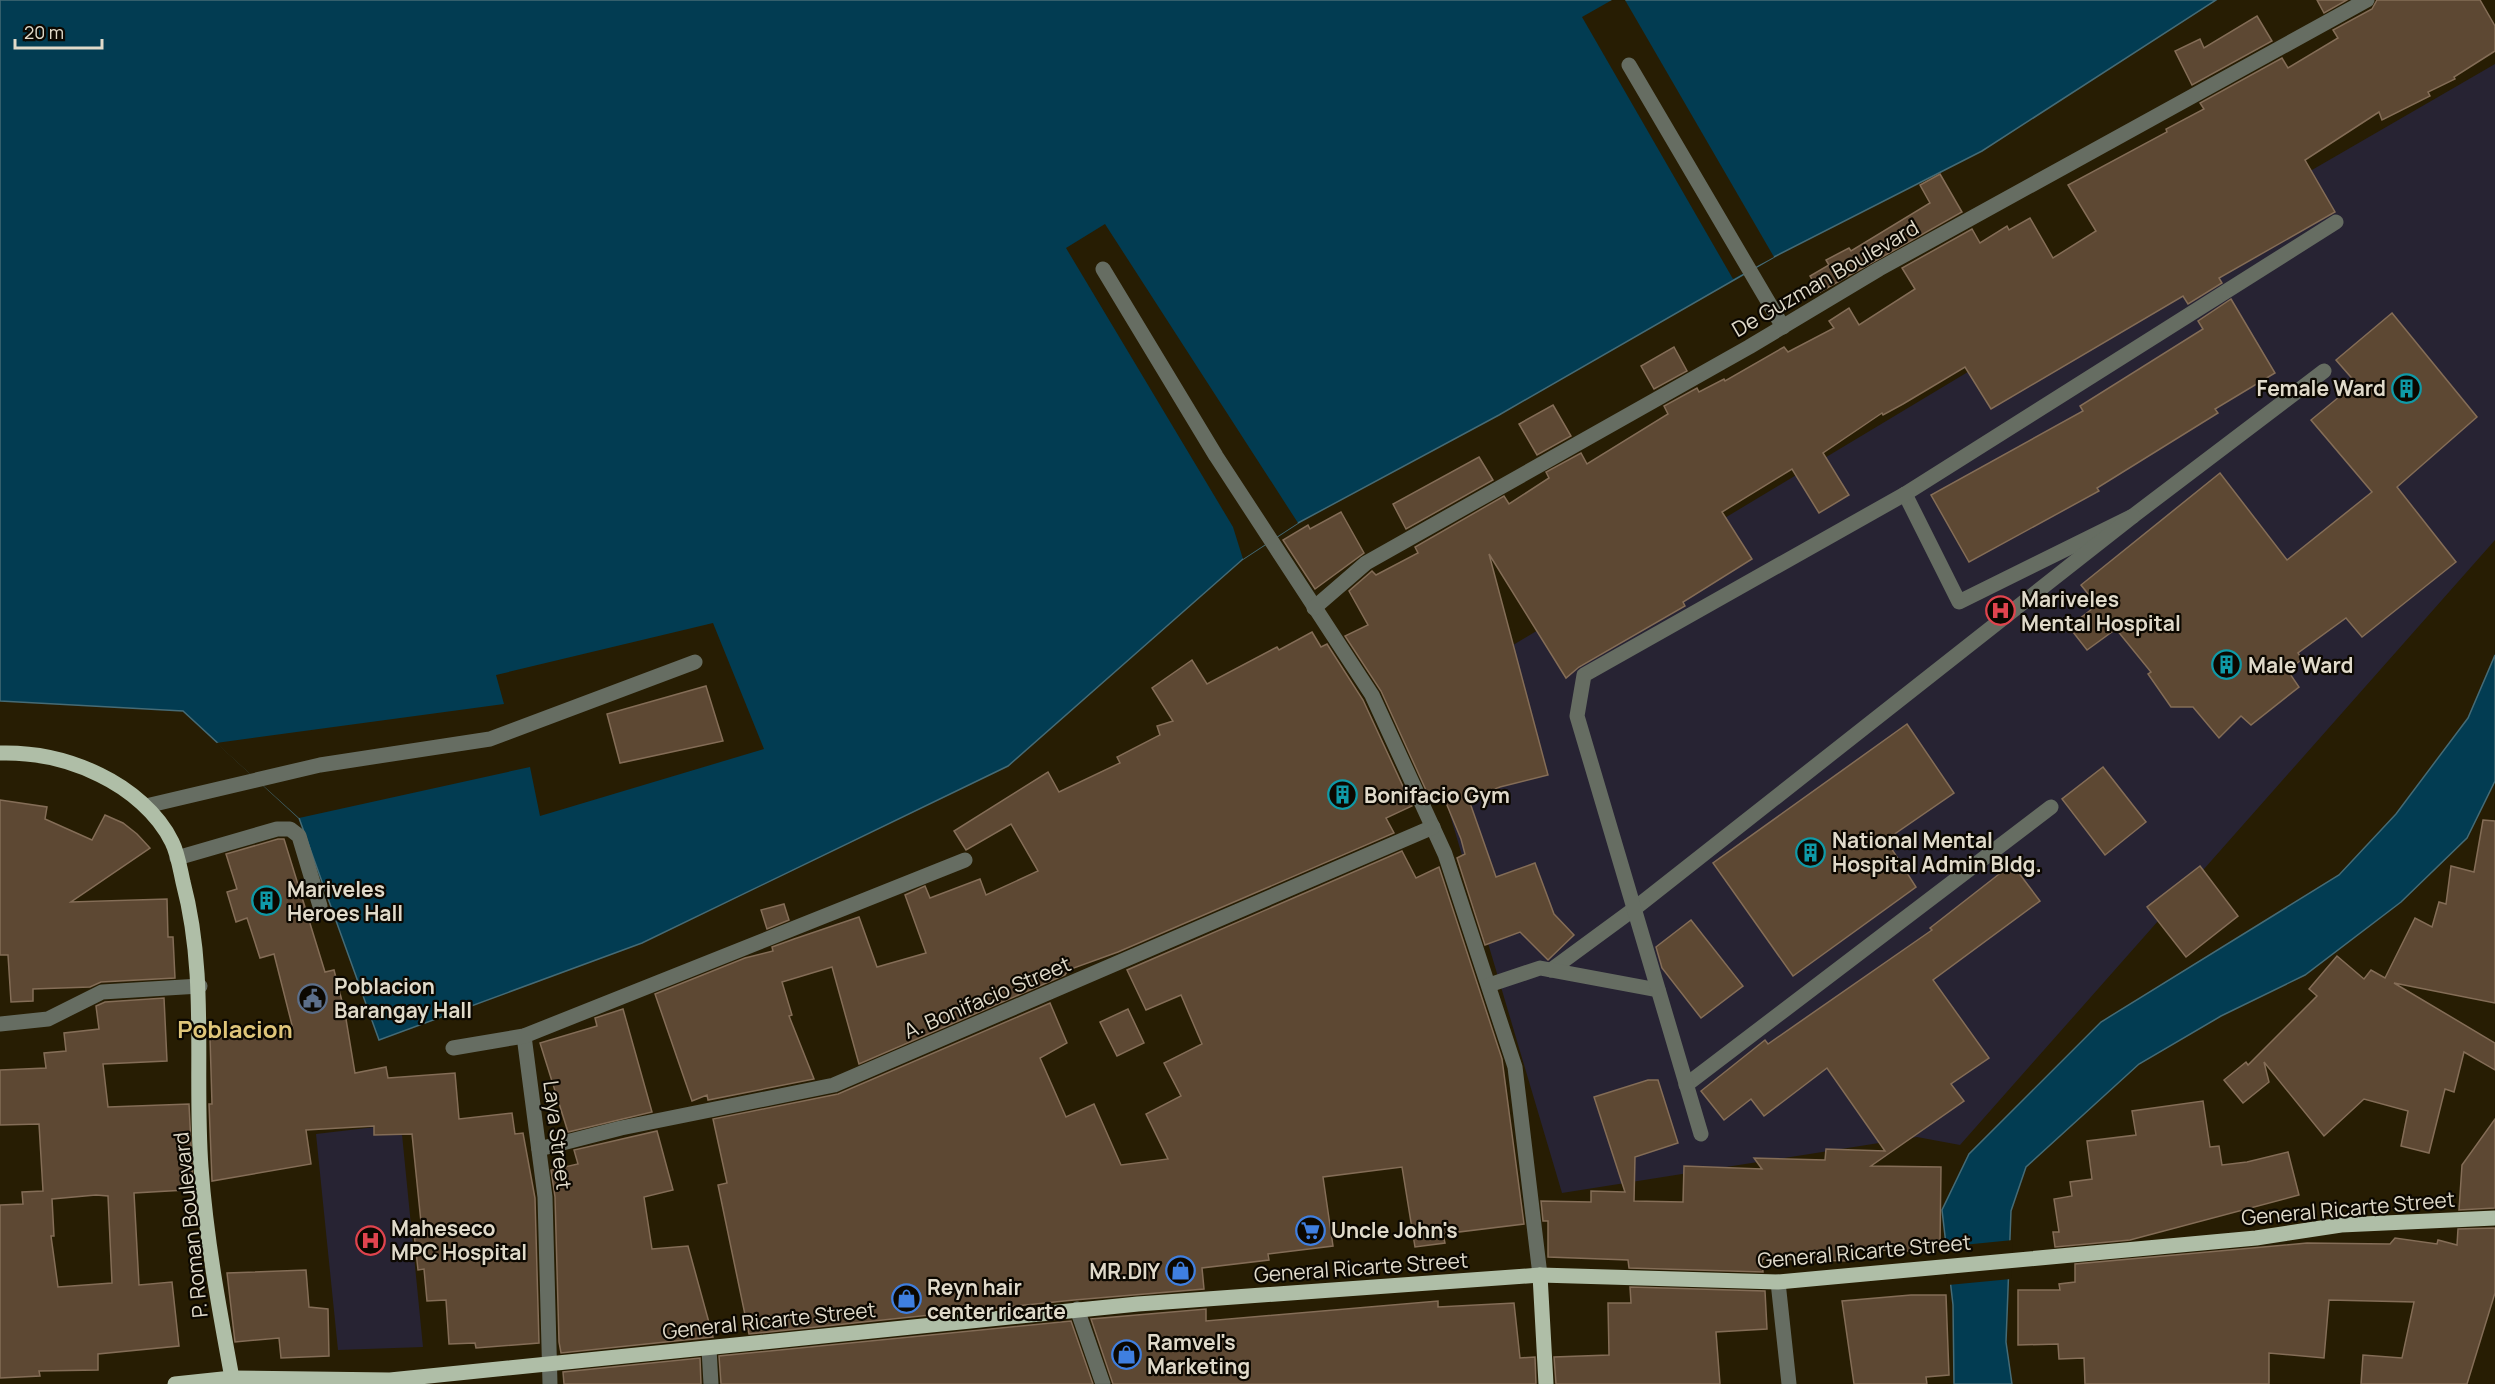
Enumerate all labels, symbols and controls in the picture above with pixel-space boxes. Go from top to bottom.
scale bar [15,12,102,50]
text: 20 m [24,20,64,44]
street label: De Guzman Boulevard [1727,213,1923,343]
building icon: Female Ward [2391,372,2423,404]
place label: Female Ward [2257,374,2386,402]
place label: Mariveles Mental Hospital [2021,585,2181,637]
hospital icon: Mariveles Mental Hospital [1984,595,2016,627]
building icon: Male Ward [2211,649,2243,681]
place label: Male Ward [2248,651,2354,679]
building icon: Bonifacio Gym [1327,779,1359,811]
place label: Bonifacio Gym [1364,781,1510,809]
place label: National Mental Hospital Admin Bldg. [1832,826,2042,878]
building icon: National Mental Hospital Admin Bldg. [1795,836,1827,868]
place label: Mariveles Heroes Hall [287,875,403,927]
building icon: Mariveles Heroes Hall [250,885,282,917]
street label: A. Bonifacio Street [899,949,1075,1045]
place label: Poblacion Barangay Hall [334,972,472,1024]
public building icon: Poblacion Barangay Hall [297,982,329,1014]
district label: Poblacion [177,1012,293,1045]
street label: Laya Street [537,1079,579,1191]
street label: P. Roman Boulevard [166,1131,214,1319]
street label: General Ricarte Street [2240,1185,2456,1231]
place label: Maheseco MPC Hospital [391,1214,527,1266]
supermarket icon: Uncle John's [1294,1214,1326,1246]
place label: Uncle John's [1331,1216,1458,1244]
hospital icon: Maheseco MPC Hospital [354,1224,386,1256]
street label: General Ricarte Street [1756,1228,1972,1274]
street label: General Ricarte Street [1253,1246,1469,1288]
shop icon: MR.DIY [1165,1255,1197,1287]
place label: MR.DIY [1089,1257,1160,1285]
place label: Reyn hair center ricarte [927,1273,1066,1325]
shop icon: Reyn hair center ricarte [890,1283,922,1315]
street label: General Ricarte Street [661,1295,877,1345]
place label: Ramvel's Marketing [1147,1328,1250,1380]
shop icon: Ramvel's Marketing [1110,1338,1142,1370]

